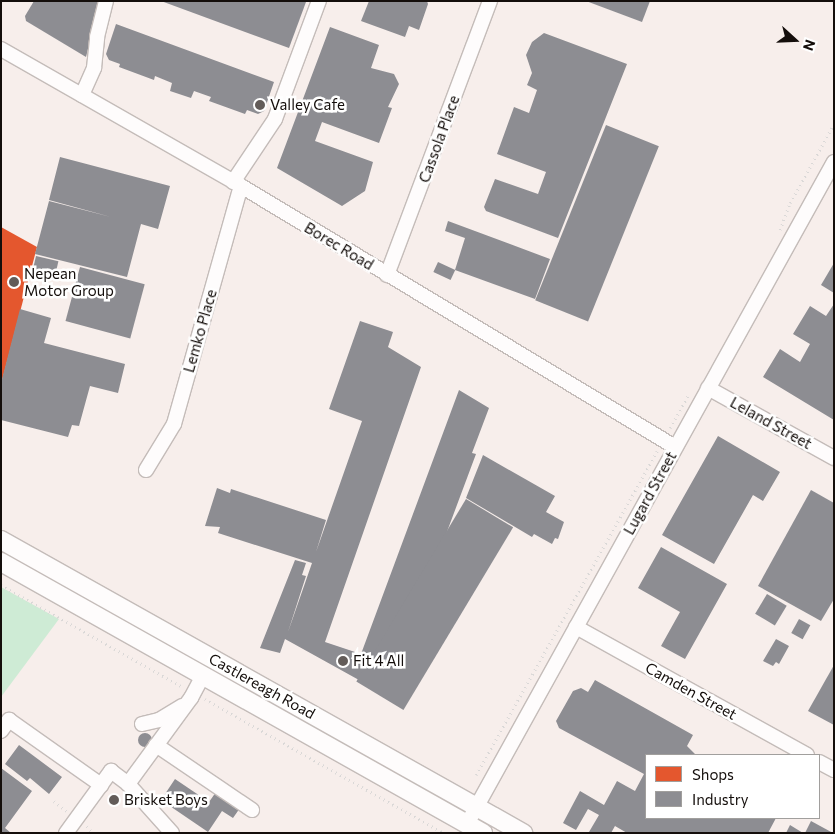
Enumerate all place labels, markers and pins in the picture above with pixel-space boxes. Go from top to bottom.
place label: Valley Cafe [270,96,345,114]
marker: Valley Cafe [254,99,266,111]
place label: Nepean Motor Group [24,264,114,299]
marker: Nepean Motor Group [8,276,20,288]
place label: Fit 4 All [353,652,404,670]
marker: Fit 4 All [337,655,349,667]
place label: Brisket Boys [124,791,208,809]
marker: Brisket Boys [108,794,120,806]

